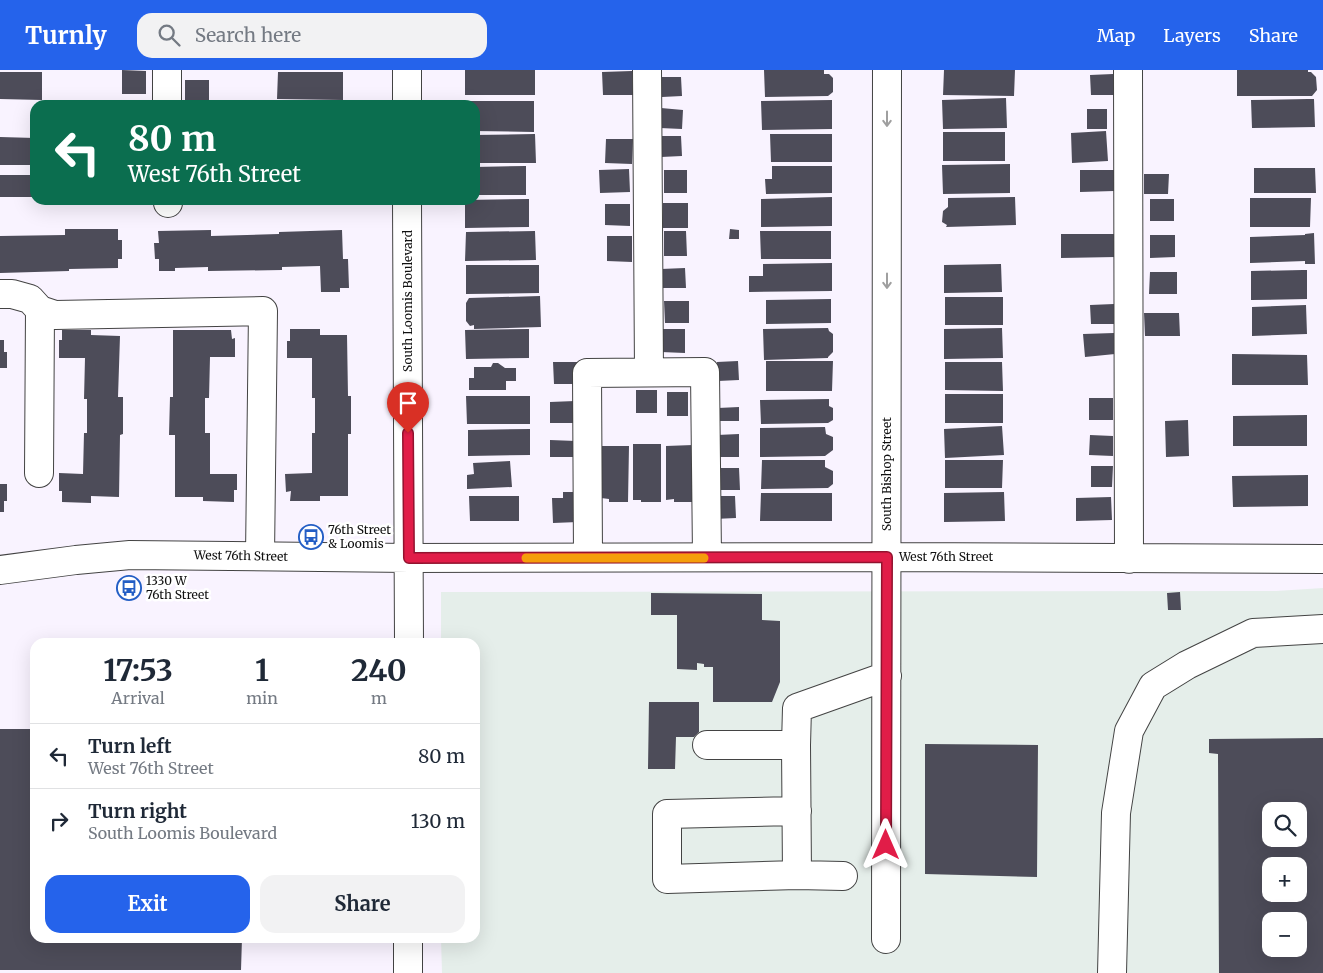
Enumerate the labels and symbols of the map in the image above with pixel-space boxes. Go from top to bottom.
one-way arrow [882,110,892,126]
street label: South Loomis Boulevard [400,230,415,372]
one-way arrow [882,272,892,289]
pin [387,382,429,433]
street label: South Bishop Street [879,417,894,531]
place label: 76th Street & Loomis [328,522,391,551]
bus stop icon: 76th Street & Loomis [298,524,324,550]
street label: West 76th Street [193,547,289,564]
street label: West 76th Street [898,549,993,564]
place label: 1330 W 76th Street [146,573,209,602]
bus stop icon: 1330 W 76th Street [116,575,142,601]
position arrow [859,818,911,870]

